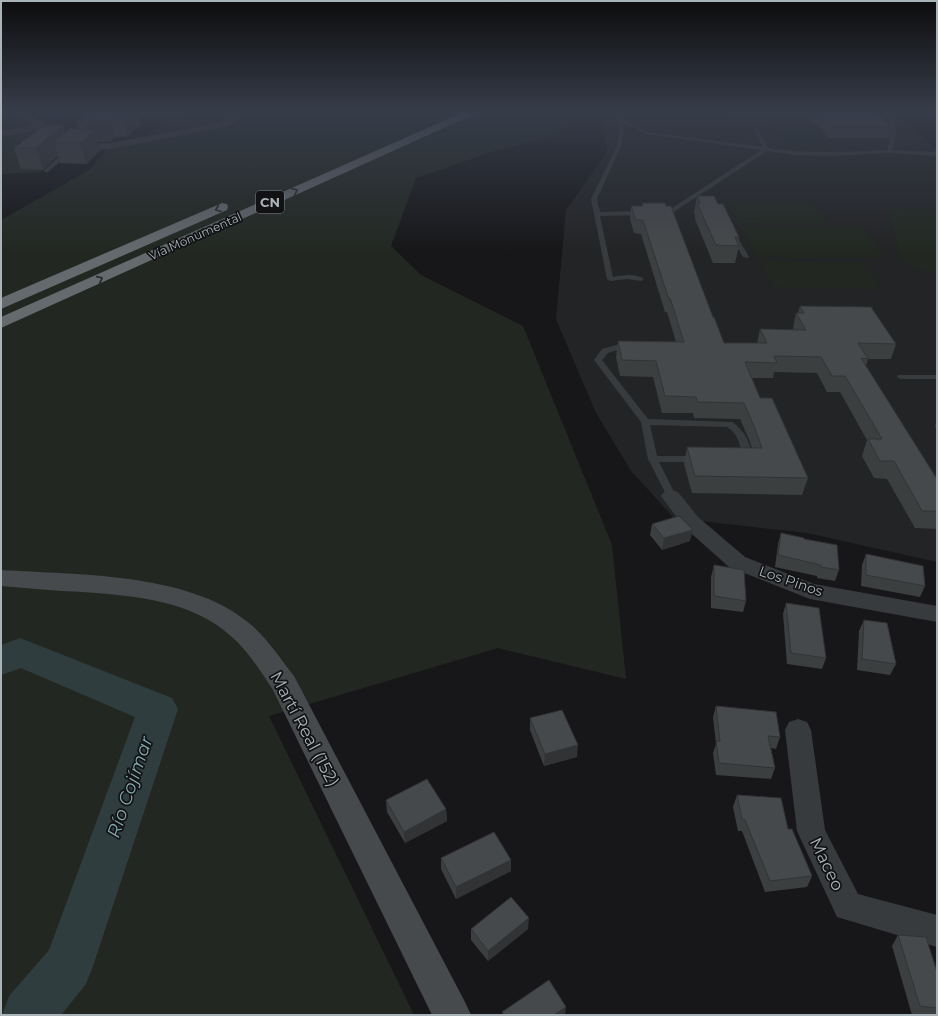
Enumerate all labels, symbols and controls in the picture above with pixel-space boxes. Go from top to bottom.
one-way arrow [290,188,298,196]
road number: CN [256,191,284,213]
one-way arrow [215,204,223,212]
street label: Vía Monumental [146,209,244,263]
one-way arrow [95,276,103,284]
street label: Los Pinos [757,562,825,600]
street label: Martí Real (152) [266,668,344,790]
water label: Río Cojímar [102,733,158,841]
street label: Maceo [806,834,848,894]

